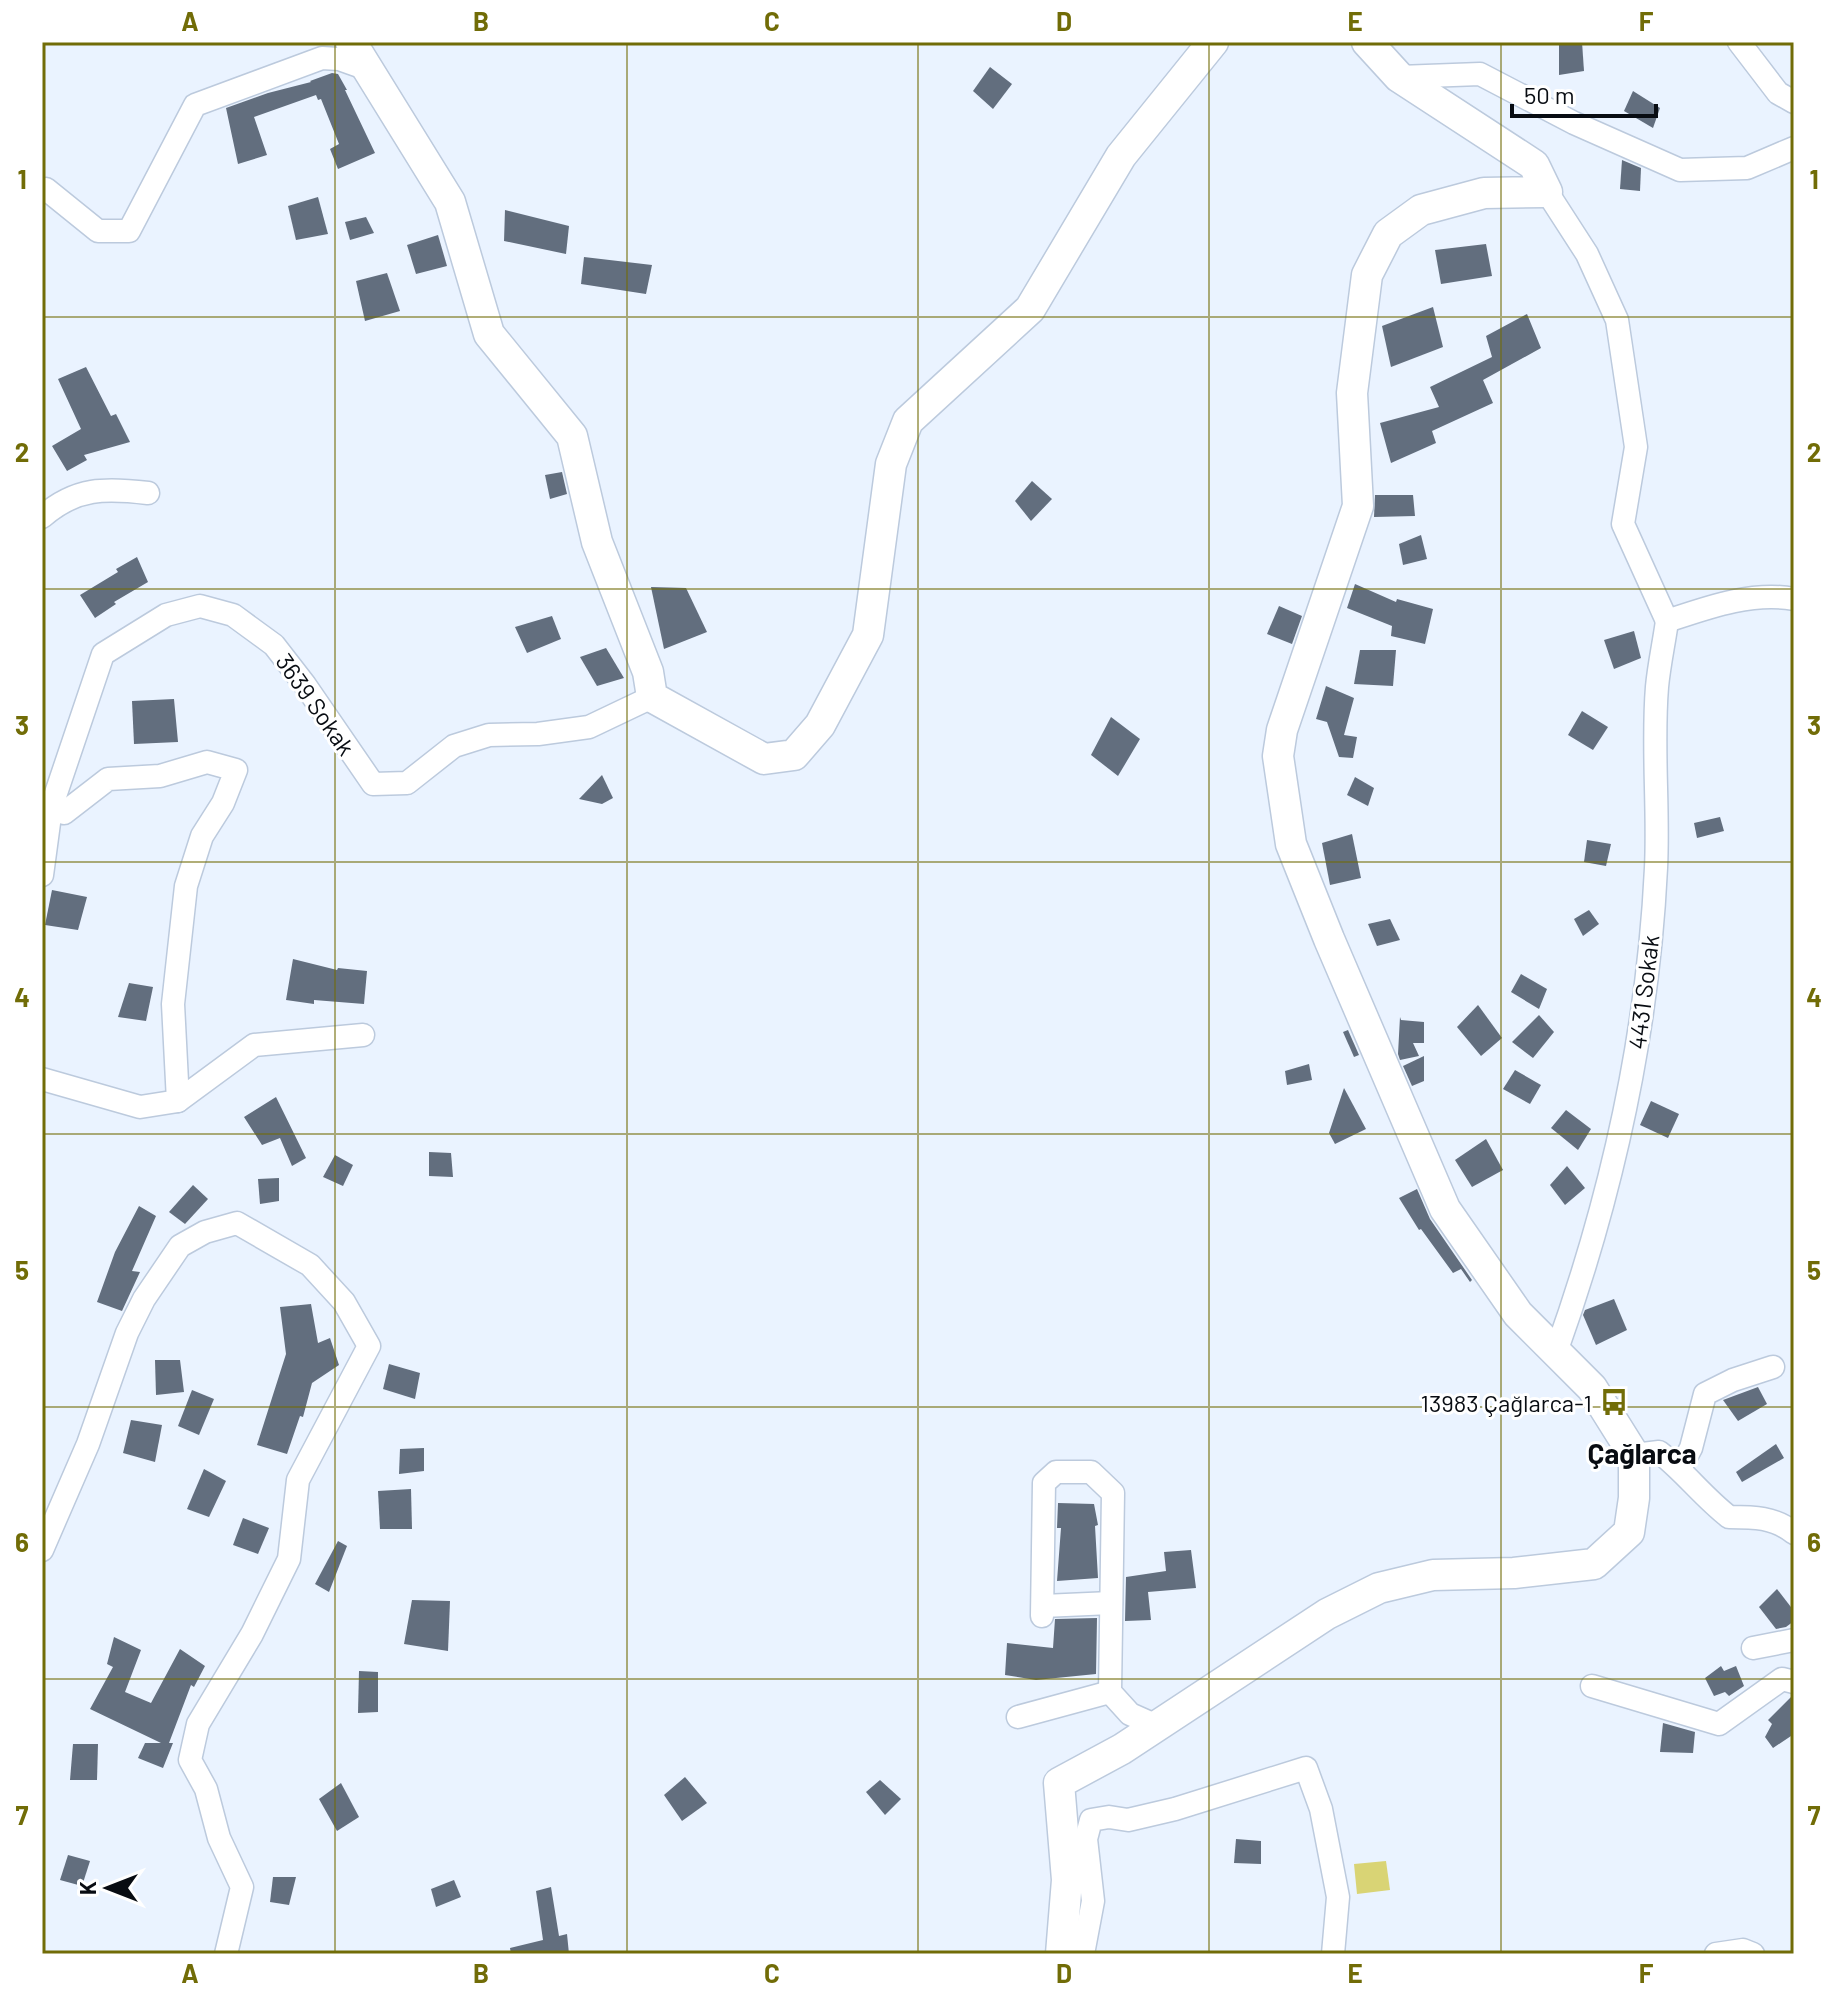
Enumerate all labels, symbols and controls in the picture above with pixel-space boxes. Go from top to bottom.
text: A [181,5,199,36]
text: B [473,5,489,36]
text: C [764,5,780,36]
text: D [1056,5,1072,36]
text: E [1347,5,1363,36]
text: F [1639,5,1654,36]
scale bar [1512,68,1656,118]
text: 50 m [1524,80,1575,109]
text: 1 [17,163,27,194]
text: 1 [1809,163,1819,194]
text: 2 [15,436,29,467]
text: 2 [1807,436,1821,467]
street label: 3639 Sokak [270,648,362,760]
text: 3 [15,709,29,740]
text: 3 [1807,709,1821,740]
street label: 4431 Sokak [1622,933,1664,1051]
text: 4 [14,981,30,1012]
text: 4 [1806,981,1822,1012]
text: 5 [15,1254,29,1285]
text: 5 [1807,1254,1821,1285]
bus stop icon: 13983 Çağlarca-1 [1599,1387,1629,1417]
place label: 13983 Çağlarca-1 [1421,1388,1592,1417]
district label: Çağlarca [1587,1436,1697,1470]
text: 6 [15,1526,29,1557]
text: 6 [1807,1526,1821,1557]
text: 7 [16,1799,29,1830]
text: 7 [1808,1799,1821,1830]
north arrow [68,1848,148,1928]
text: K [74,1881,100,1895]
text: A [181,1957,199,1988]
text: B [473,1957,489,1988]
text: C [764,1957,780,1988]
text: D [1056,1957,1072,1988]
text: E [1347,1957,1363,1988]
text: F [1639,1957,1654,1988]

